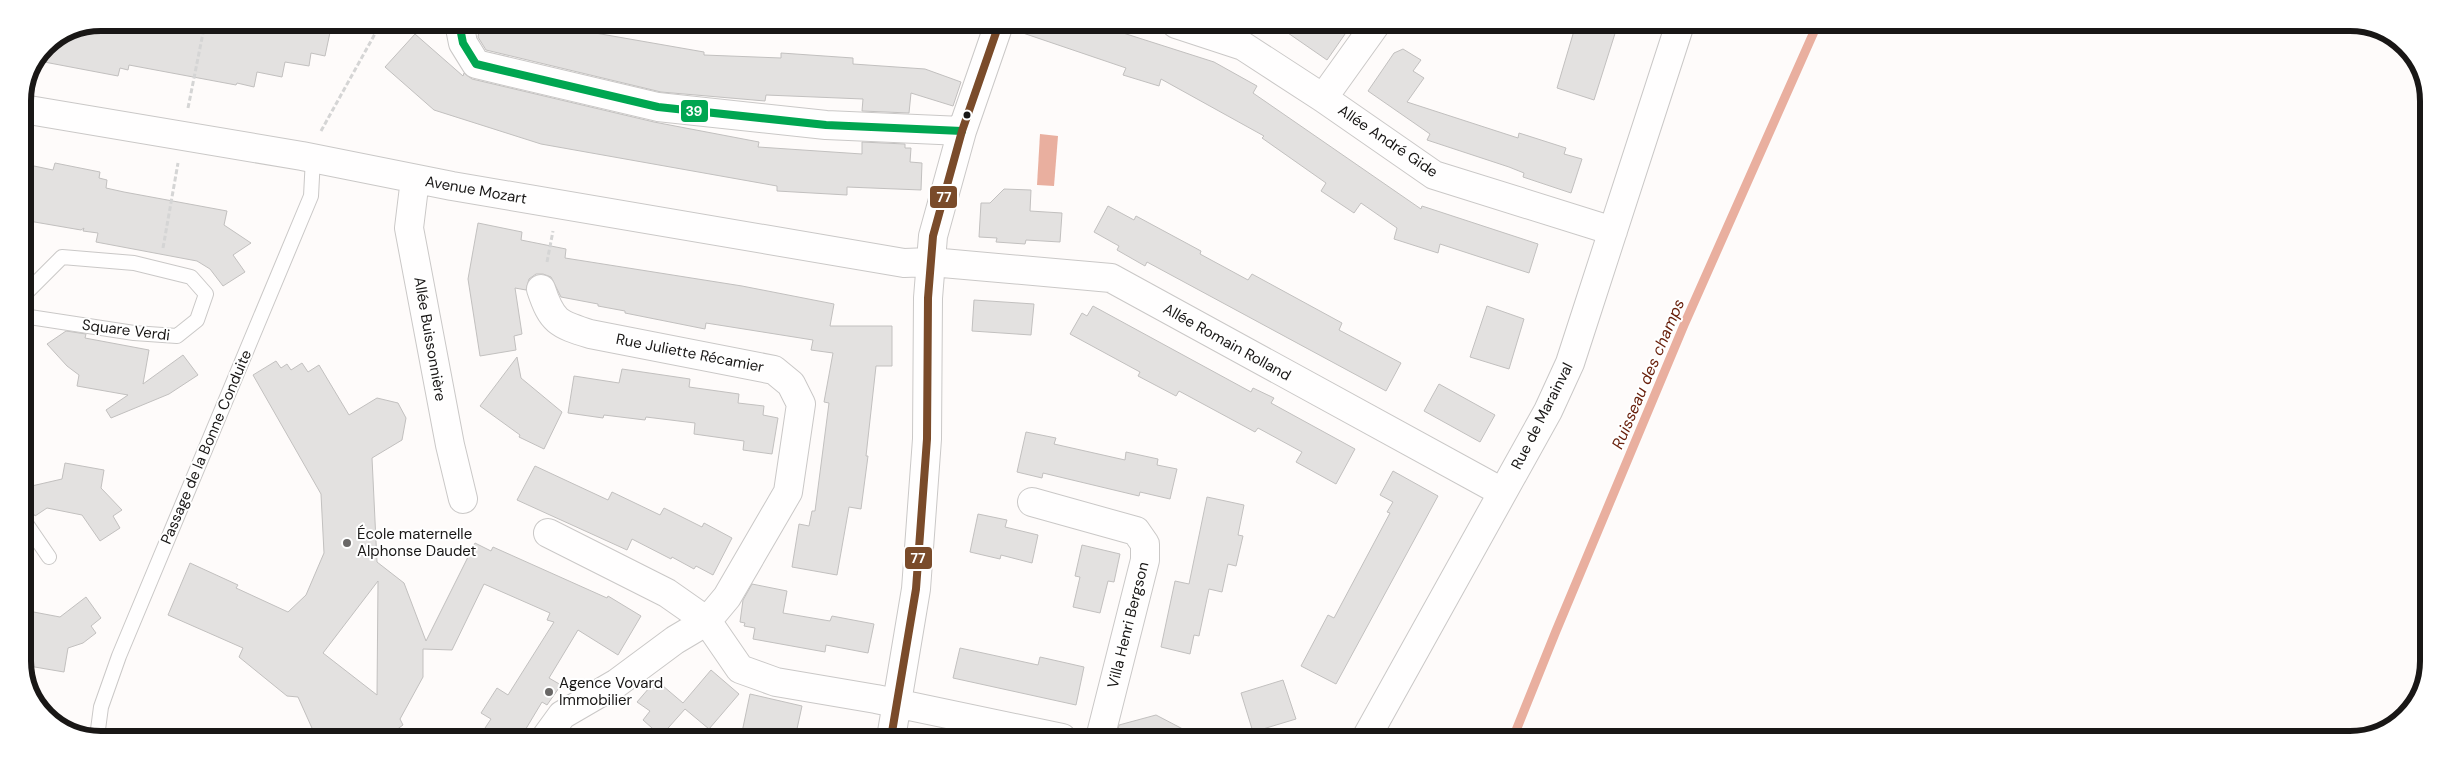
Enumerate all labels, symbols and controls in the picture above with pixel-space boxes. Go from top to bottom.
line badge: 39 [680,99,709,123]
street label: Allée André Gide [1334,100,1442,182]
text: 39 [686,102,703,120]
unlabelled marker [962,110,972,120]
street label: Avenue Mozart [424,171,529,209]
line badge: 77 [929,185,958,209]
text: 77 [936,188,952,206]
street label: Allée Buissonnière [409,275,451,403]
water label: Ruisseau des champs [1607,296,1689,452]
street label: Allée Romain Rolland [1160,299,1294,385]
street label: Square Verdi [81,315,171,345]
street label: Rue Juliette Récamier [614,329,766,377]
street label: Passage de la Bonne Conduite [156,347,256,547]
street label: Rue de Marainval [1506,359,1578,473]
place label: École maternelle Alphonse Daudet [357,524,477,561]
marker: École maternelle Alphonse Daudet [341,537,353,549]
line badge: 77 [904,546,933,570]
text: 77 [910,549,926,567]
street label: Villa Henri Bergson [1103,560,1153,690]
place label: Agence Vovard Immobilier [559,673,663,710]
marker: Agence Vovard Immobilier [543,686,555,698]

